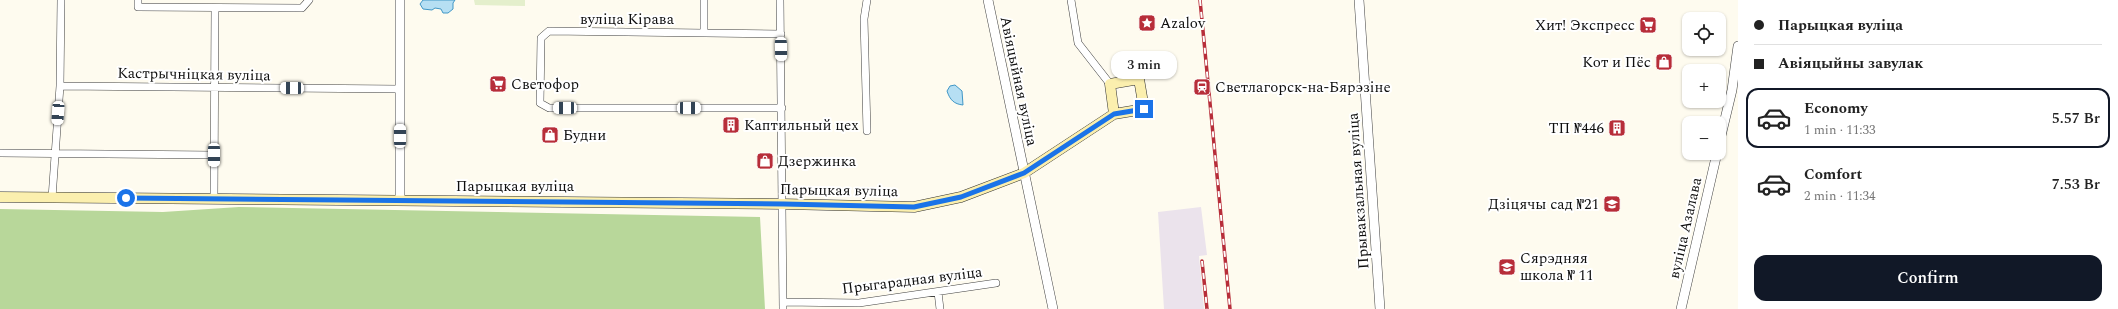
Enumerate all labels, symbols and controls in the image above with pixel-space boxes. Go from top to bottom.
street label: вуліца Кірава [580,8,675,31]
place label: Azalov [1160,12,1206,35]
map controls [1682,12,1726,160]
button: locate [1682,12,1726,56]
place icon: Azalov [1137,13,1157,33]
street label: Авіяцыйная вуліца [994,14,1044,149]
place label: Хит! Экспресс [1535,14,1635,37]
text: Парыцкая вуліца [1778,14,1903,37]
supermarket icon: Хит! Экспресс [1638,15,1658,35]
car [775,37,787,61]
callout: 3 min [1111,51,1177,79]
place label: Кот и Пёс [1582,51,1651,74]
shop icon: Кот и Пёс [1654,52,1674,72]
text: Авіяцыйны завулак [1778,52,1923,75]
text: 3 min [1127,55,1161,75]
street label: Кастрычніцкая вуліца [117,62,272,87]
button: + [1682,64,1726,108]
place label: Светофор [511,73,579,96]
supermarket icon: Светофор [488,74,508,94]
place label: Светлагорск-на-Бярэзіне [1215,76,1391,99]
station icon: Светлагорск-на-Бярэзіне [1192,77,1212,97]
car [280,82,304,94]
text: Economy [1804,97,1868,120]
route end [1135,100,1153,118]
icon: car [1756,100,1792,136]
car [51,101,65,125]
car [553,102,577,114]
car [677,102,701,114]
text: 5.57 Br [2052,107,2100,130]
street label: Прывакзальная вуліца [1342,111,1375,270]
place label: Каптильный цех [744,114,859,137]
building icon: Каптильный цех [721,115,741,135]
button: − [1682,116,1726,160]
place label: ТП №446 [1548,117,1604,140]
building icon: ТП №446 [1607,118,1627,138]
text: 1 min · 11:33 [1804,120,1876,140]
car [394,124,406,148]
place label: Будни [563,124,606,147]
shop icon: Будни [540,125,560,145]
car [208,143,220,167]
place label: Дзержинка [778,150,857,173]
shop icon: Дзержинка [755,151,775,171]
text: Comfort [1804,163,1862,186]
icon: car [1756,166,1792,202]
text: 7.53 Br [2052,173,2100,196]
street label: вуліца Азалава [1663,174,1708,281]
street label: Парыцкая вуліца [456,175,575,198]
street label: Парыцкая вуліца [780,178,899,203]
text: 2 min · 11:34 [1804,186,1876,206]
route start [117,189,135,207]
place label: Дзіцячы сад №21 [1488,193,1599,216]
school or university icon: Дзіцячы сад №21 [1602,194,1622,214]
place label: Сярэдняя школа № 11 [1520,247,1594,287]
button: Confirm [1754,255,2102,301]
school or university icon: Сярэдняя школа № 11 [1497,257,1517,277]
street label: Прыгарадная вуліца [841,260,984,301]

